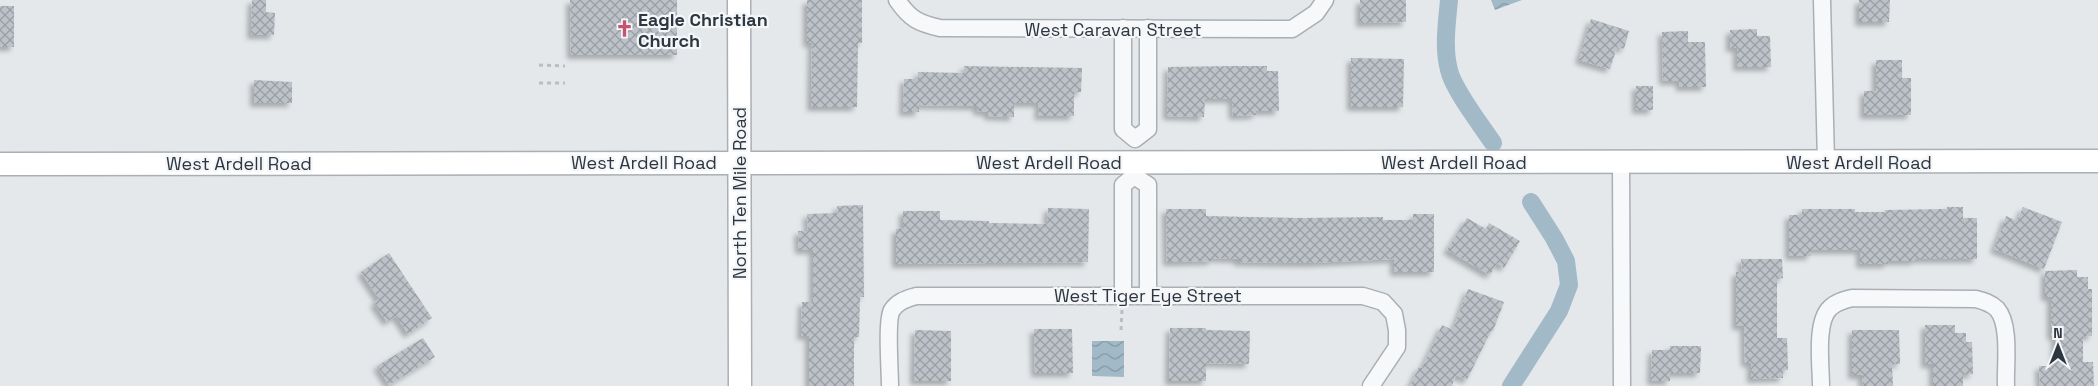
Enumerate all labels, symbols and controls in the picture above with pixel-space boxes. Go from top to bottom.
place label: Eagle Christian Church [638,8,768,52]
street label: West Caravan Street [1024,18,1202,41]
church icon: Eagle Christian Church [614,19,634,39]
street label: North Ten Mile Road [728,107,751,279]
street label: West Ardell Road [571,151,717,174]
street label: West Ardell Road [976,151,1122,174]
street label: West Ardell Road [1381,151,1527,174]
street label: West Ardell Road [1786,151,1932,174]
street label: West Ardell Road [166,152,312,175]
street label: West Tiger Eye Street [1054,284,1242,307]
north arrow [2033,321,2083,371]
text: N [2053,324,2063,342]

